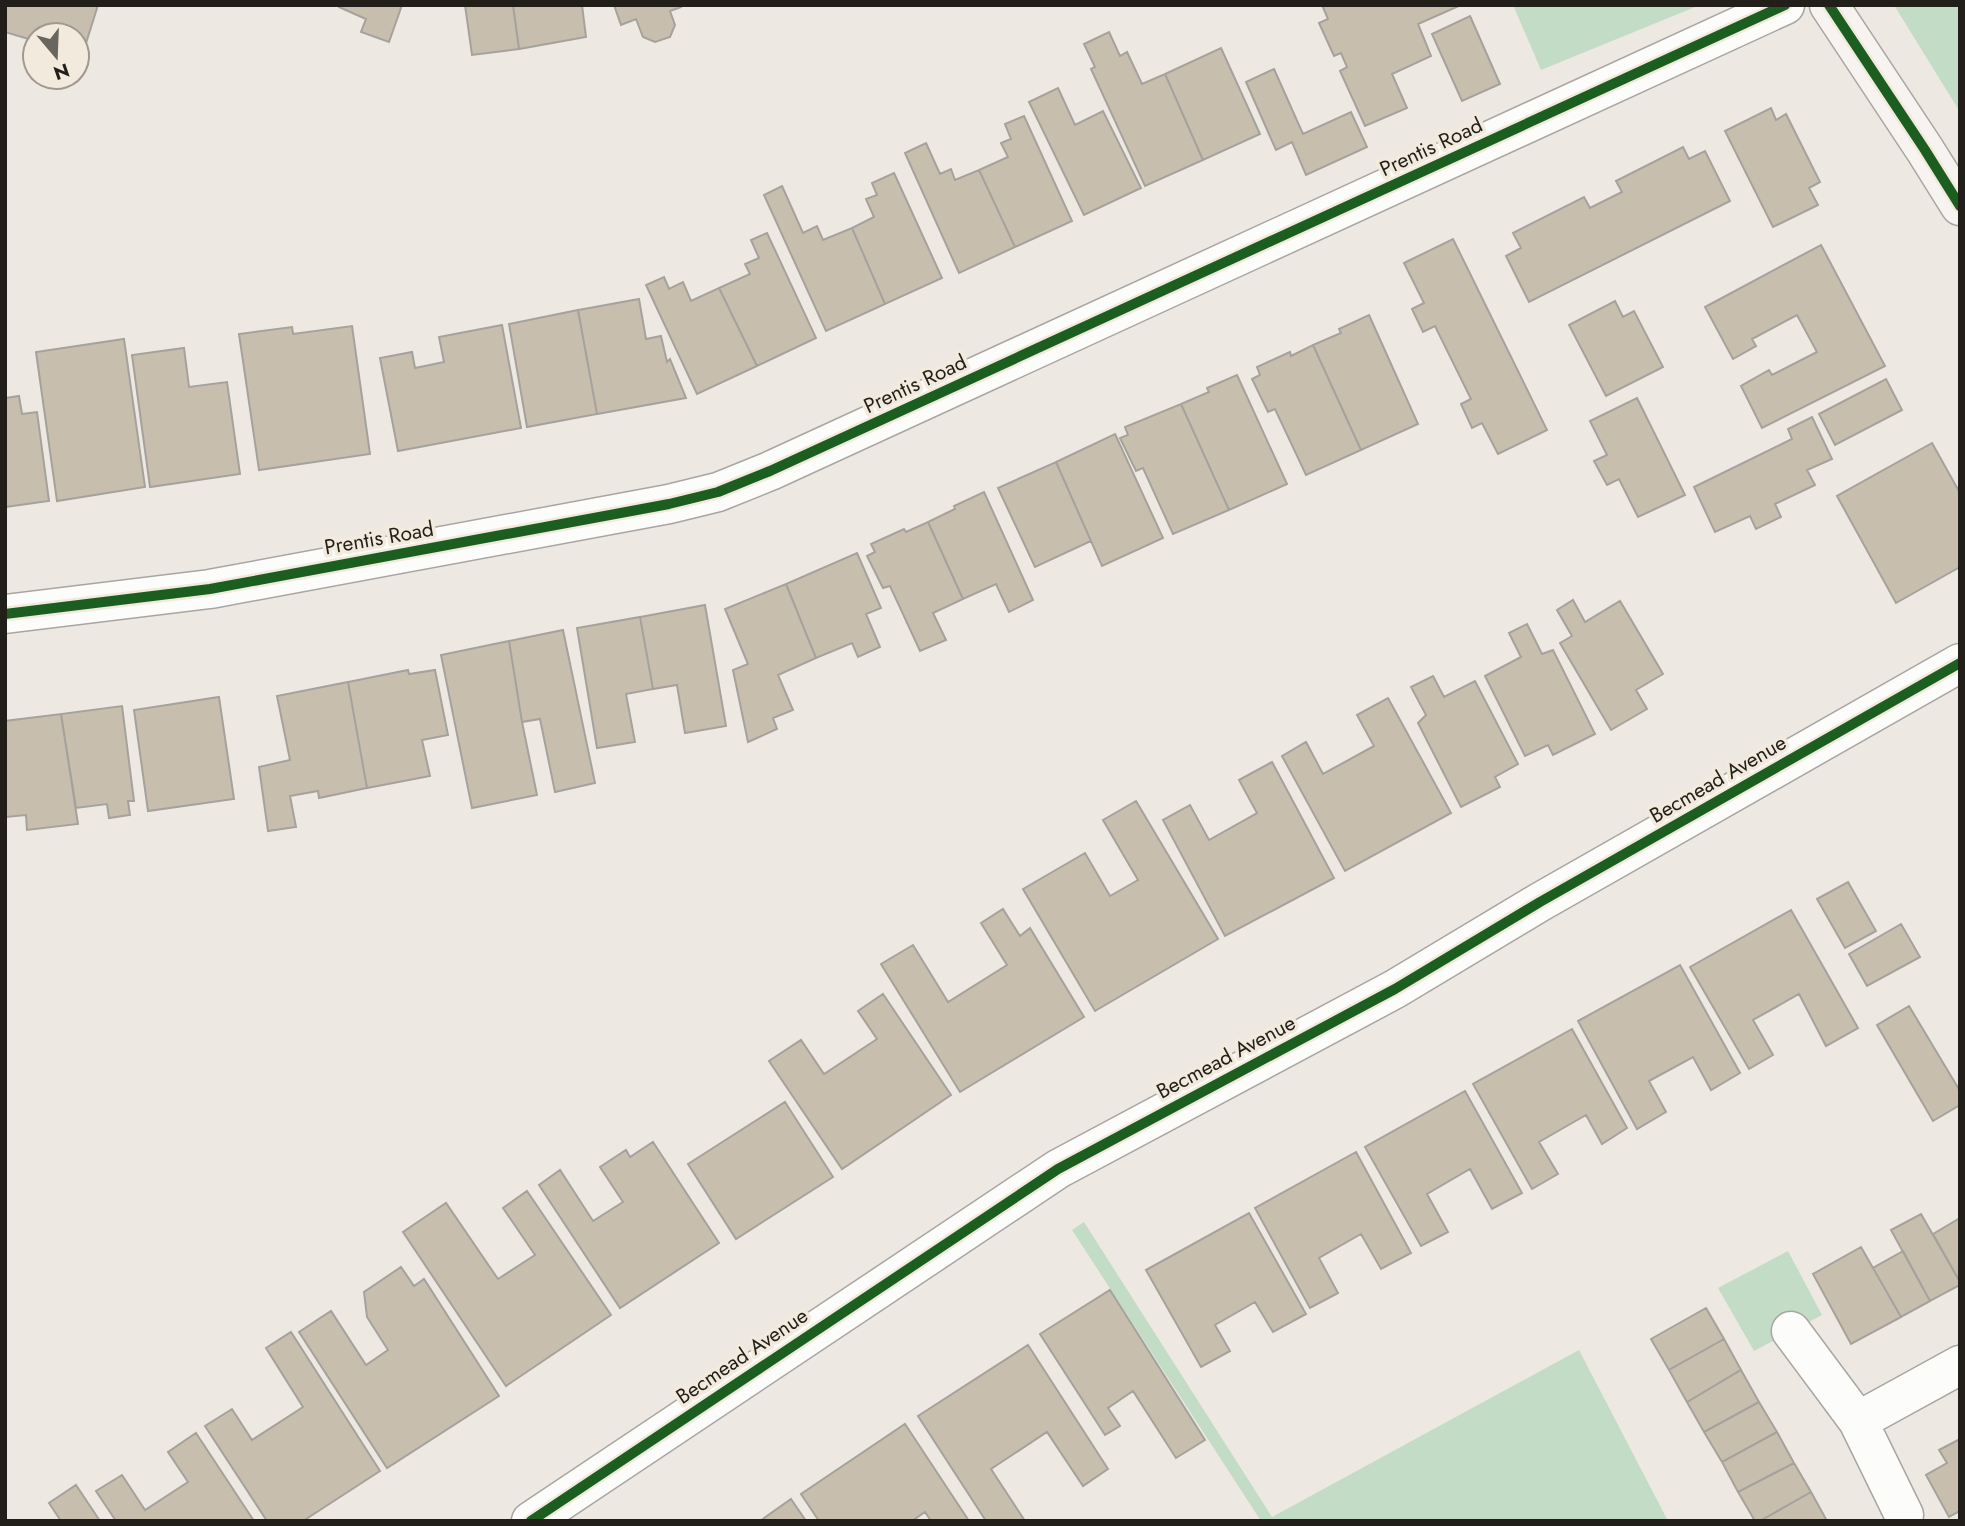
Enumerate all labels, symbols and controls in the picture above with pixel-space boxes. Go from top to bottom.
north arrow [21,21,91,91]
text: N [50,56,73,87]
street label: Prentis Road [1375,110,1487,184]
street label: Prentis Road [859,347,971,421]
street label: Prentis Road [322,514,436,562]
street label: Becmead Avenue [1644,728,1792,830]
street label: Becmead Avenue [1151,1008,1301,1106]
street label: Becmead Avenue [670,1301,814,1411]

